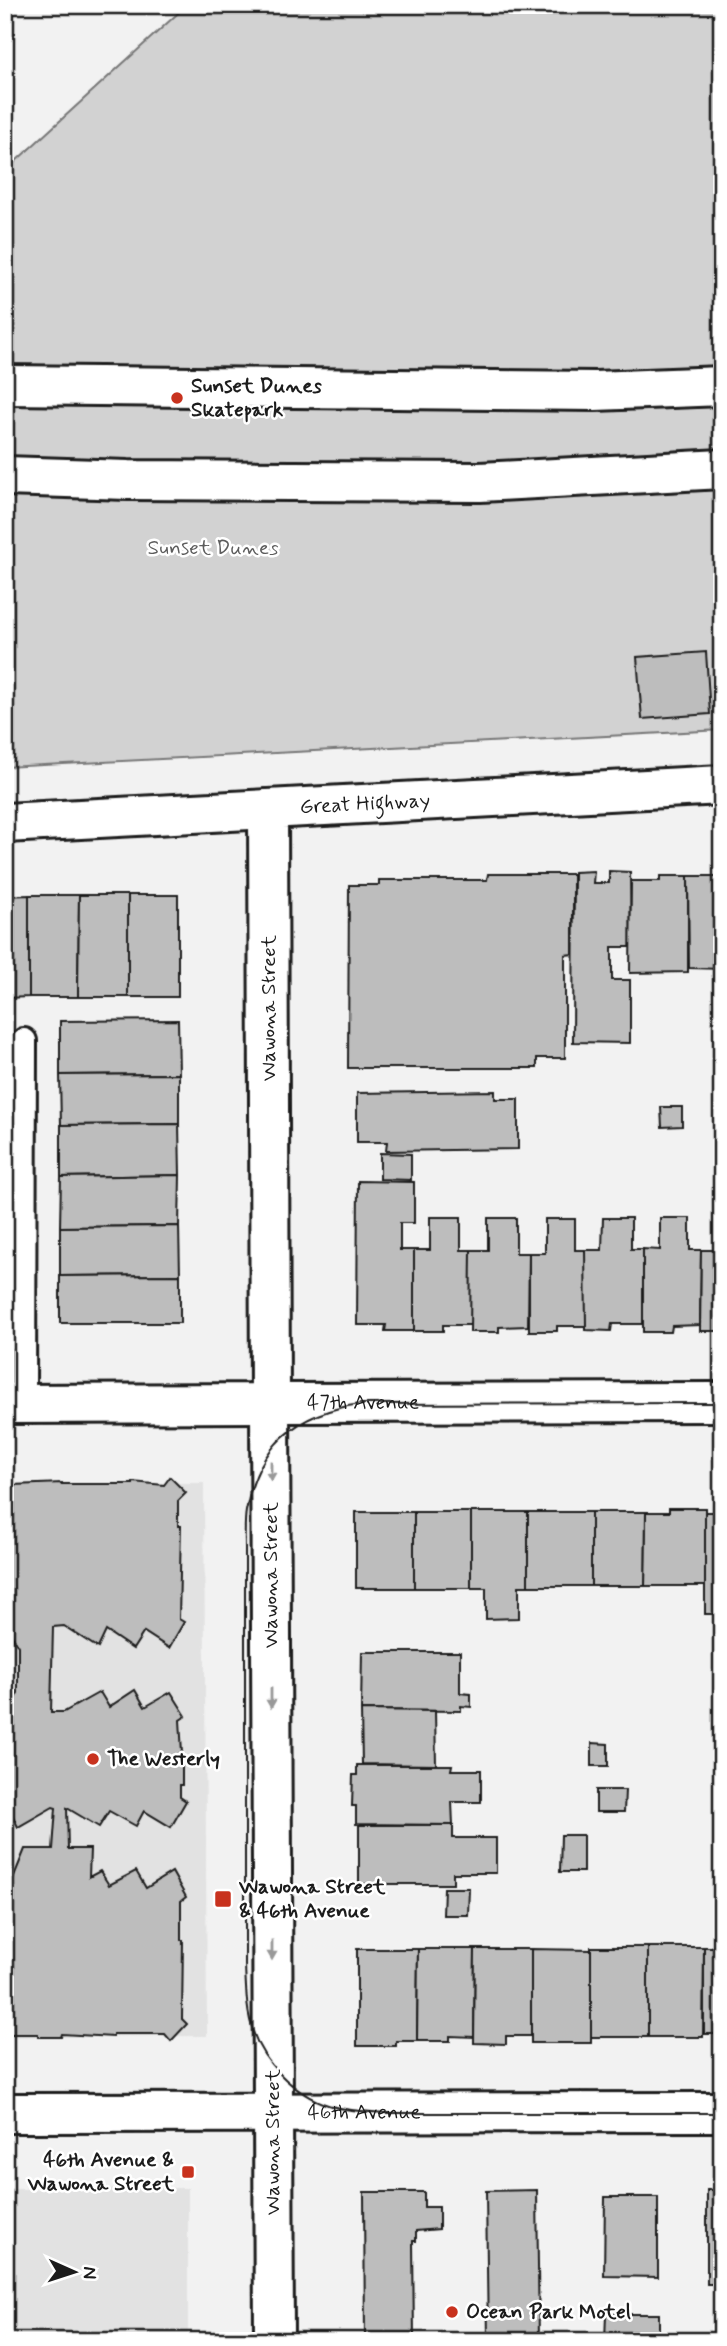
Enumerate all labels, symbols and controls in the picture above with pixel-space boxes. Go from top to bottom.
place label: Sunset Dunes Skatepark [191,372,323,424]
marker: Sunset Dunes Skatepark [169,390,185,406]
park label: Sunset Dunes [148,534,278,562]
street label: Great Highway [299,786,431,821]
street label: Wawona Street [255,934,283,1081]
street label: 47th Avenue [307,1389,419,1417]
one-way arrow [265,1460,277,1482]
street label: Wawona Street [257,1501,285,1648]
one-way arrow [265,1688,277,1710]
place label: The Westerly [107,1745,220,1773]
marker: The Westerly [85,1751,101,1767]
place label: Wawona Street & 46th Avenue [238,1873,386,1925]
marker: Wawona Street & 46th Avenue [213,1889,233,1909]
one-way arrow [266,1940,278,1962]
street label: Wawona Street [259,2068,287,2215]
street label: 46th Avenue [307,2098,421,2127]
place label: 46th Avenue & Wawona Street [27,2146,175,2198]
marker: 46th Avenue & Wawona Street [180,2164,196,2180]
north arrow [38,2238,108,2308]
text: N [77,2266,102,2280]
place label: Ocean Park Motel [466,2298,631,2326]
marker: Ocean Park Motel [444,2304,460,2320]

